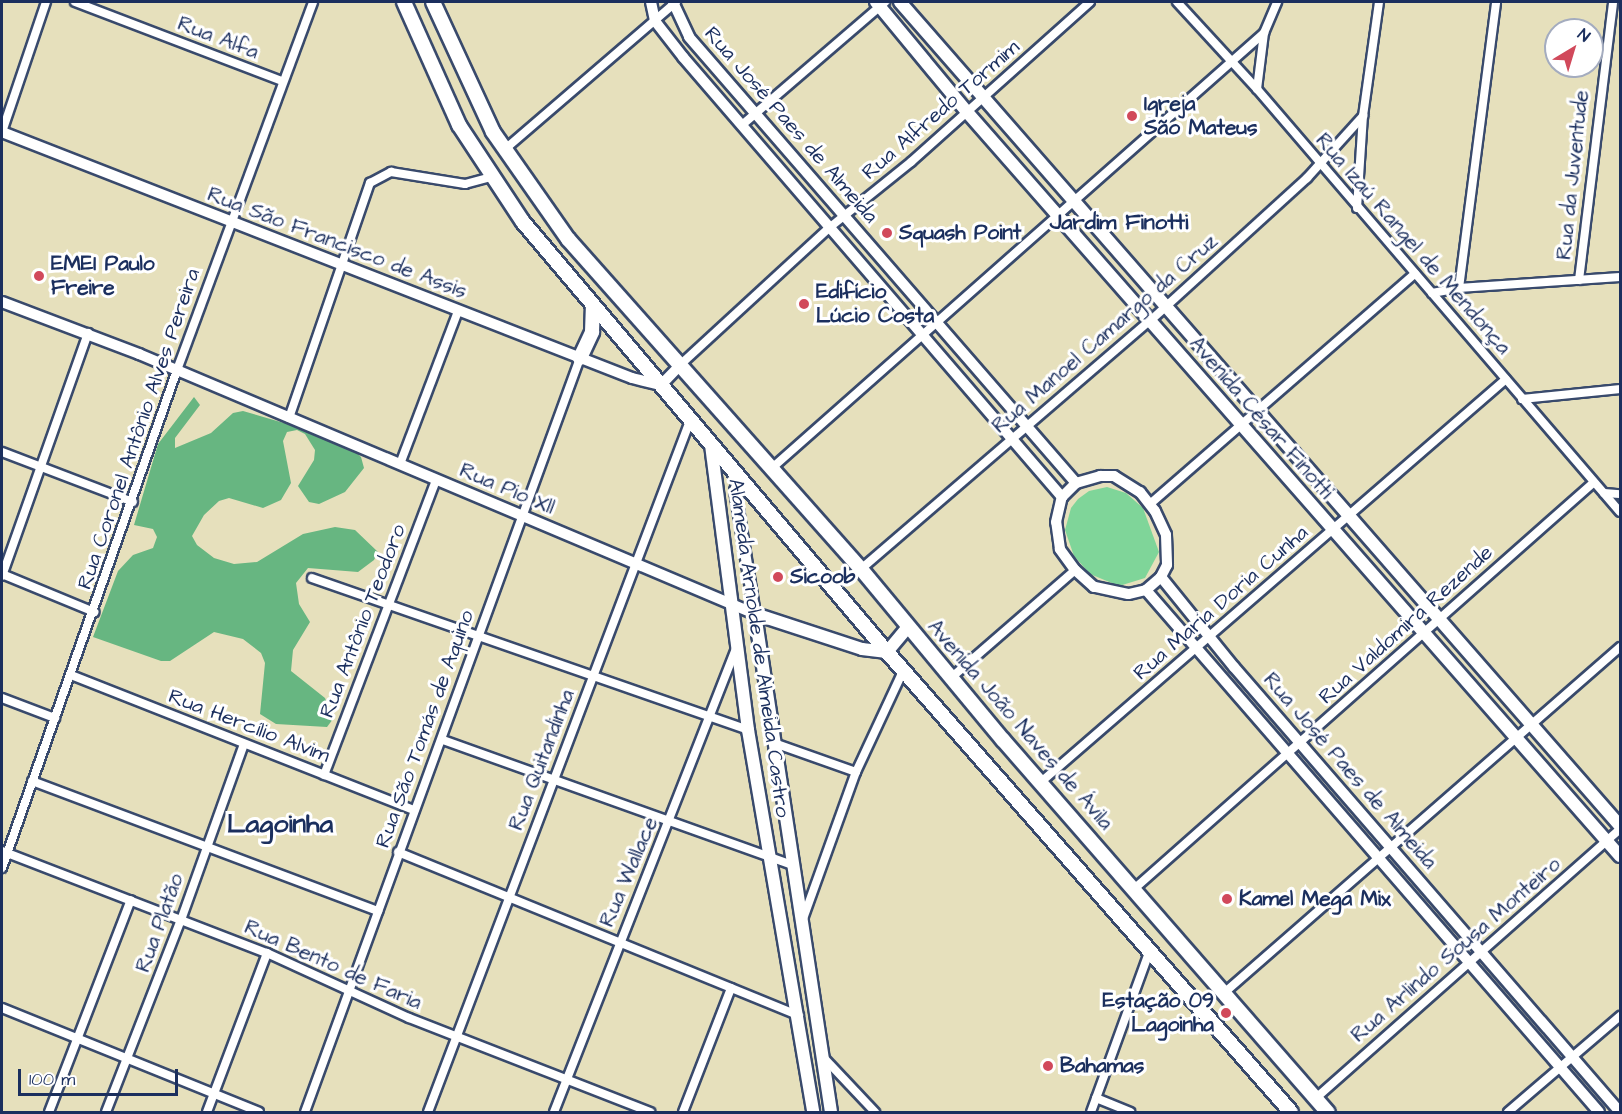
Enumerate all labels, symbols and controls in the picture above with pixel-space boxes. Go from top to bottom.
street label: Rua Alfa [174,11,262,65]
north arrow [1544,18,1604,78]
street label: Rua José Paes de Almeida [699,22,883,228]
text: N [1573,24,1595,47]
street label: Rua Alfredo Tormim [857,35,1025,185]
street label: Rua da Juventude [1552,89,1594,261]
place label: Igreja São Mateus [1144,91,1258,141]
marker: Igreja São Mateus [1125,109,1139,123]
street label: Rua Izaú Rangel de Mendonça [1310,128,1516,360]
street label: Rua São Francisco de Assis [204,182,470,304]
district label: Jardim Finotti [1050,210,1188,236]
place label: Squash Point [899,220,1021,246]
marker: Squash Point [880,226,894,240]
street label: Rua Manoel Camargo da Cruz [987,229,1223,439]
place label: EMEI Paulo Freire [51,251,155,301]
street label: Rua Coronel Antônio Alves Pereira [72,265,206,593]
marker: EMEI Paulo Freire [32,269,46,283]
place label: Edifício Lúcio Costa [816,279,934,329]
marker: Edifício Lúcio Costa [797,297,811,311]
street label: Avenida César Finotti [1184,332,1338,504]
street label: Rua Pio Xll [456,458,558,520]
street label: Alameda Arnolde de Almeida Castro [723,477,795,819]
street label: Rua Maria Doria Cunha [1129,520,1313,686]
street label: Rua Antônio Teodoro [314,521,412,721]
street label: Rua Valdomira Rezende [1314,540,1498,710]
place label: Sicoob [790,564,855,590]
marker: Sicoob [771,570,785,584]
street label: Rua São Tomás de Aquino [370,607,480,851]
street label: Avenida João Naves de Ávila [922,615,1118,835]
street label: Rua José Paes de Almeida [1258,668,1442,874]
street label: Rua Hercílio Alvim [165,684,333,768]
street label: Rua Quitandinha [504,686,580,834]
district label: Lagoinha [227,809,333,841]
street label: Rua Wallace [595,813,663,931]
street label: Rua Arlindo Sousa Monteiro [1346,852,1566,1048]
street label: Rua Platão [131,870,189,976]
place label: Kamel Mega Mix [1239,886,1391,912]
marker: Kamel Mega Mix [1220,892,1234,906]
street label: Rua Bento de Faria [240,915,426,1015]
place label: Estação 09 Lagoinha [1102,988,1214,1038]
marker: Estação 09 Lagoinha [1219,1006,1233,1020]
place label: Bahamas [1060,1053,1144,1079]
scale bar [21,1057,182,1095]
marker: Bahamas [1041,1059,1055,1073]
text: 100 m [29,1067,75,1092]

